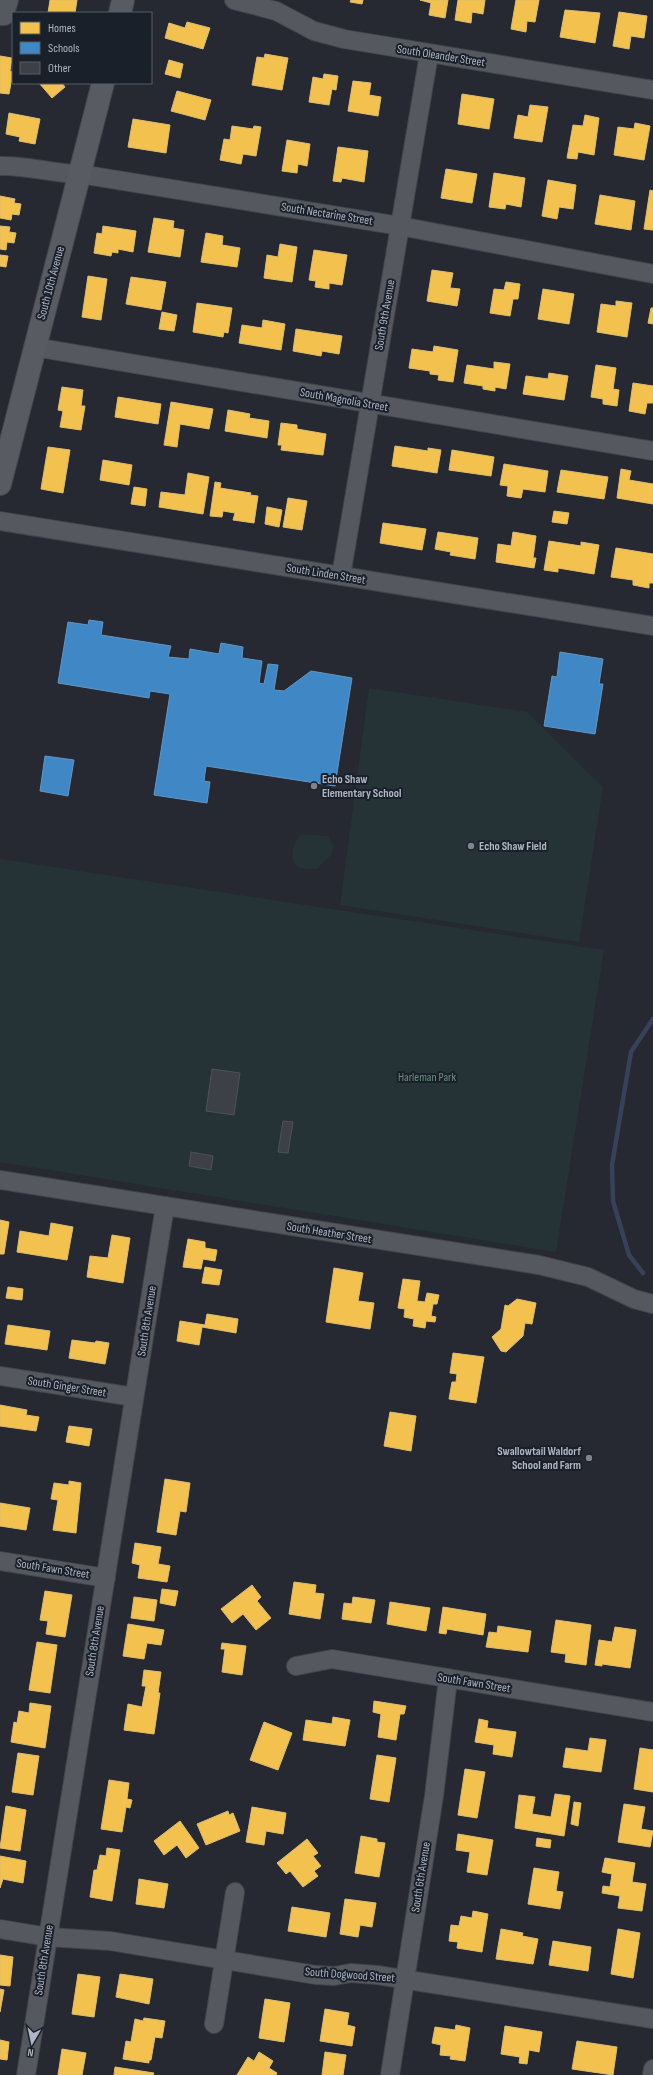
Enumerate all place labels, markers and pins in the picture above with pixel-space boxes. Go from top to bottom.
place label: Echo Shaw Elementary School [322,772,402,801]
marker: Echo Shaw Elementary School [309,781,319,791]
place label: Echo Shaw Field [479,839,547,854]
marker: Echo Shaw Field [466,841,476,851]
place label: Swallowtail Waldorf School and Farm [497,1444,581,1473]
marker: Swallowtail Waldorf School and Farm [584,1453,594,1463]

